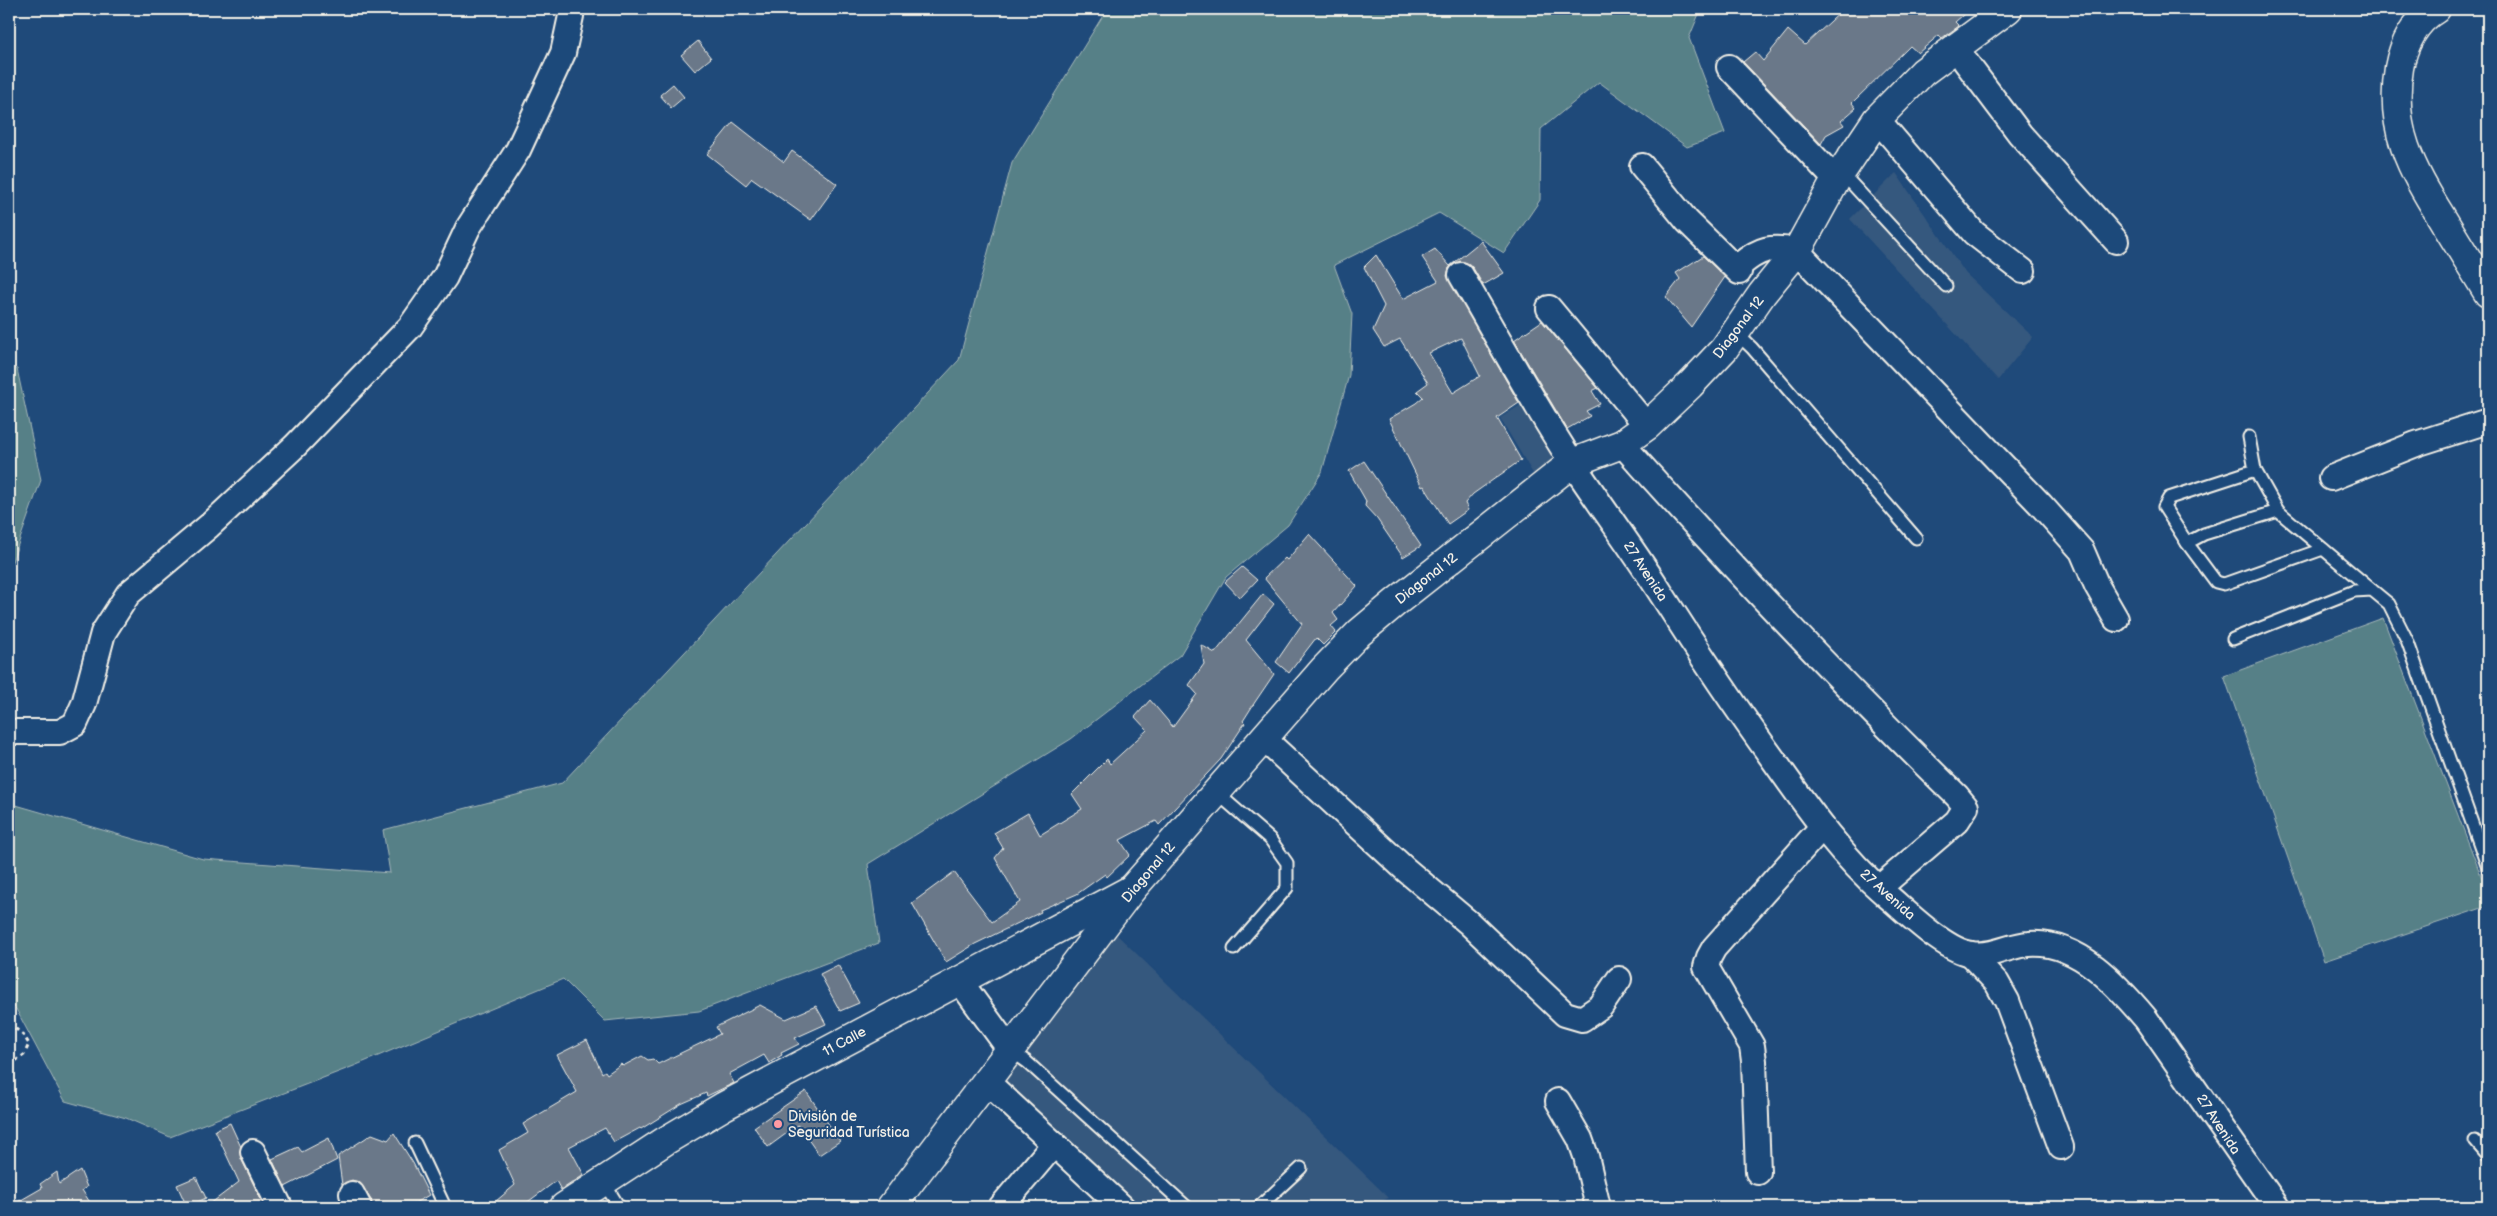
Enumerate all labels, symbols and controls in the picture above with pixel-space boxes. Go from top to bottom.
street label: Diagonal 12 [1709,292,1768,362]
street label: 27 Avenida [1620,538,1671,605]
street label: Diagonal 12 [1392,549,1461,608]
street label: Diagonal 12 [1118,838,1179,906]
street label: 27 Avenida [1857,865,1919,924]
street label: 11 Calle [820,1023,869,1060]
street label: 27 Avenida [2193,1091,2244,1158]
place label: División de Seguridad Turística [788,1108,910,1141]
marker: División de Seguridad Turística [772,1118,784,1130]

